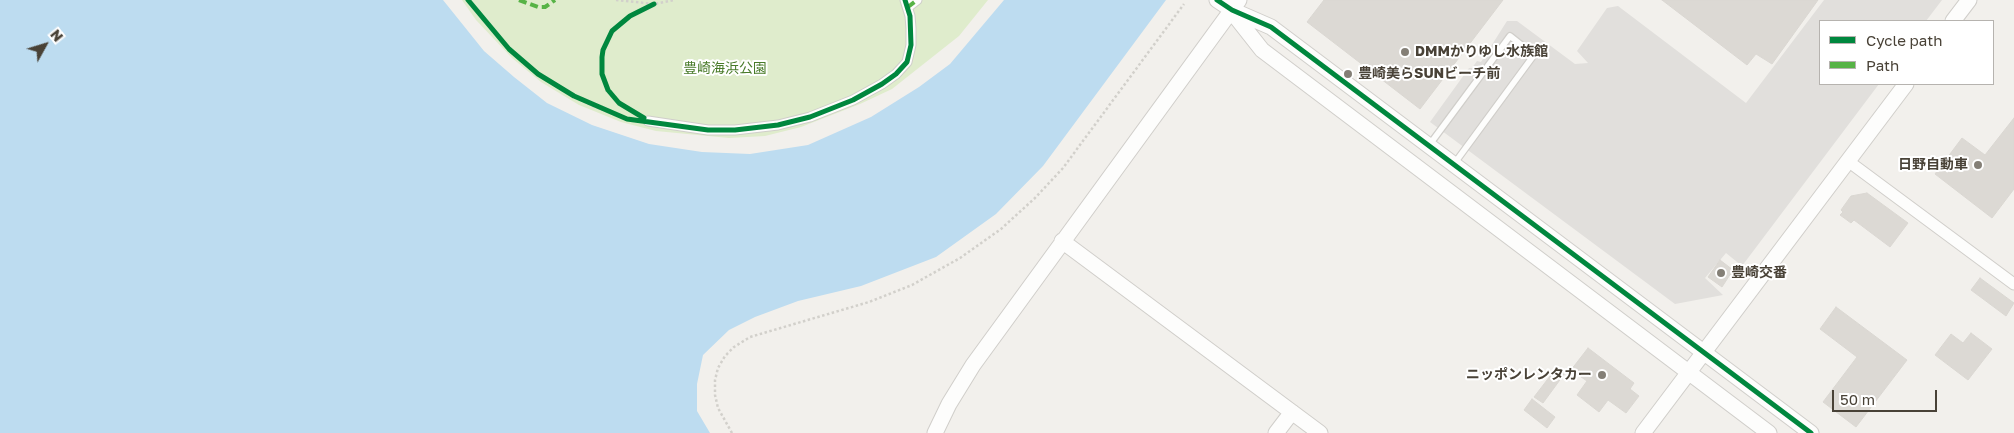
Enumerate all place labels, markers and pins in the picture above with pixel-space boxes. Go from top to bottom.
place label: DMMかりゆし水族館 [1415,44,1548,60]
marker: DMMかりゆし水族館 [1399,46,1411,58]
place label: 豊崎美らSUNビーチ前 [1358,66,1500,82]
marker: 豊崎美らSUNビーチ前 [1342,68,1354,80]
place label: 日野自動車 [1898,157,1968,173]
marker: 日野自動車 [1972,159,1984,171]
place label: 豊崎交番 [1731,265,1787,281]
marker: 豊崎交番 [1715,267,1727,279]
place label: ニッポンレンタカー [1466,367,1592,383]
marker: ニッポンレンタカー [1596,369,1608,381]

